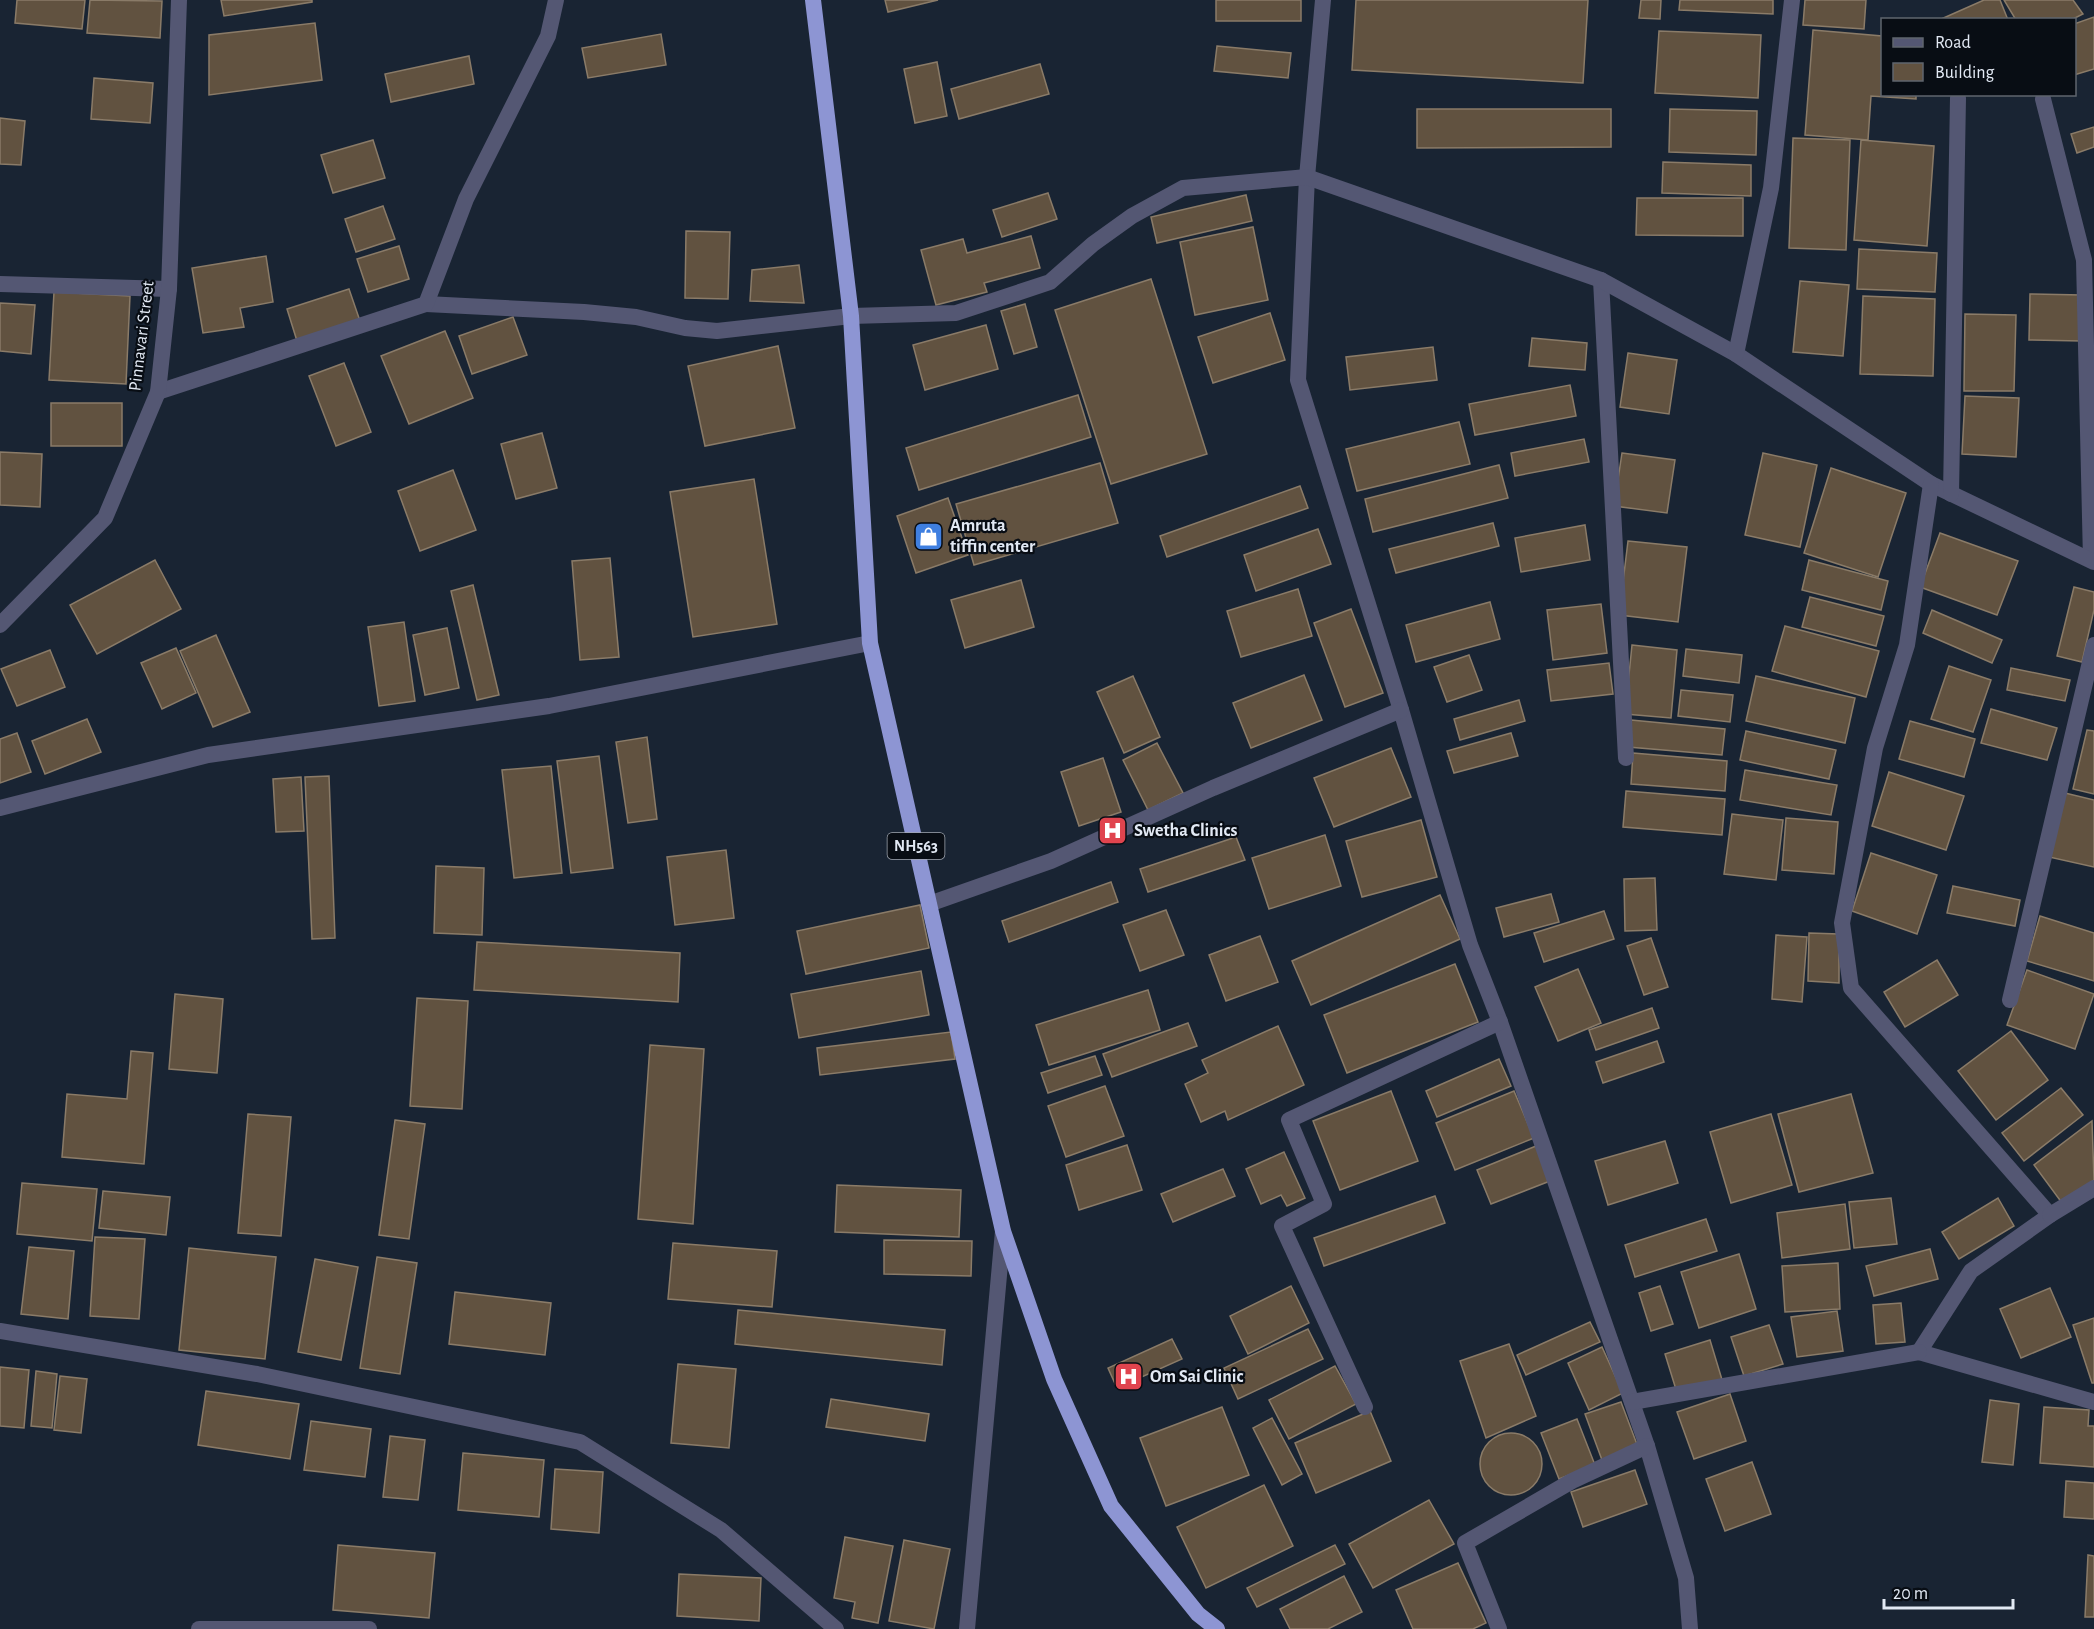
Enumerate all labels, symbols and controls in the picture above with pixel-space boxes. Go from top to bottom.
legend [1881,18,2076,96]
text: Road [1935,34,1971,52]
text: Building [1935,64,1995,82]
street label: Pinnavari Street [126,279,158,392]
place label: Amruta tiffin center [950,517,1036,556]
shop icon: Amruta tiffin center [913,520,945,552]
hospital icon: Swetha Clinics [1097,815,1129,847]
place label: Swetha Clinics [1134,822,1237,840]
road number: NH563 [888,833,944,859]
hospital icon: Om Sai Clinic [1113,1361,1145,1393]
place label: Om Sai Clinic [1150,1368,1244,1386]
scale bar [1884,1572,2013,1610]
text: 20 m [1893,1585,1928,1603]

